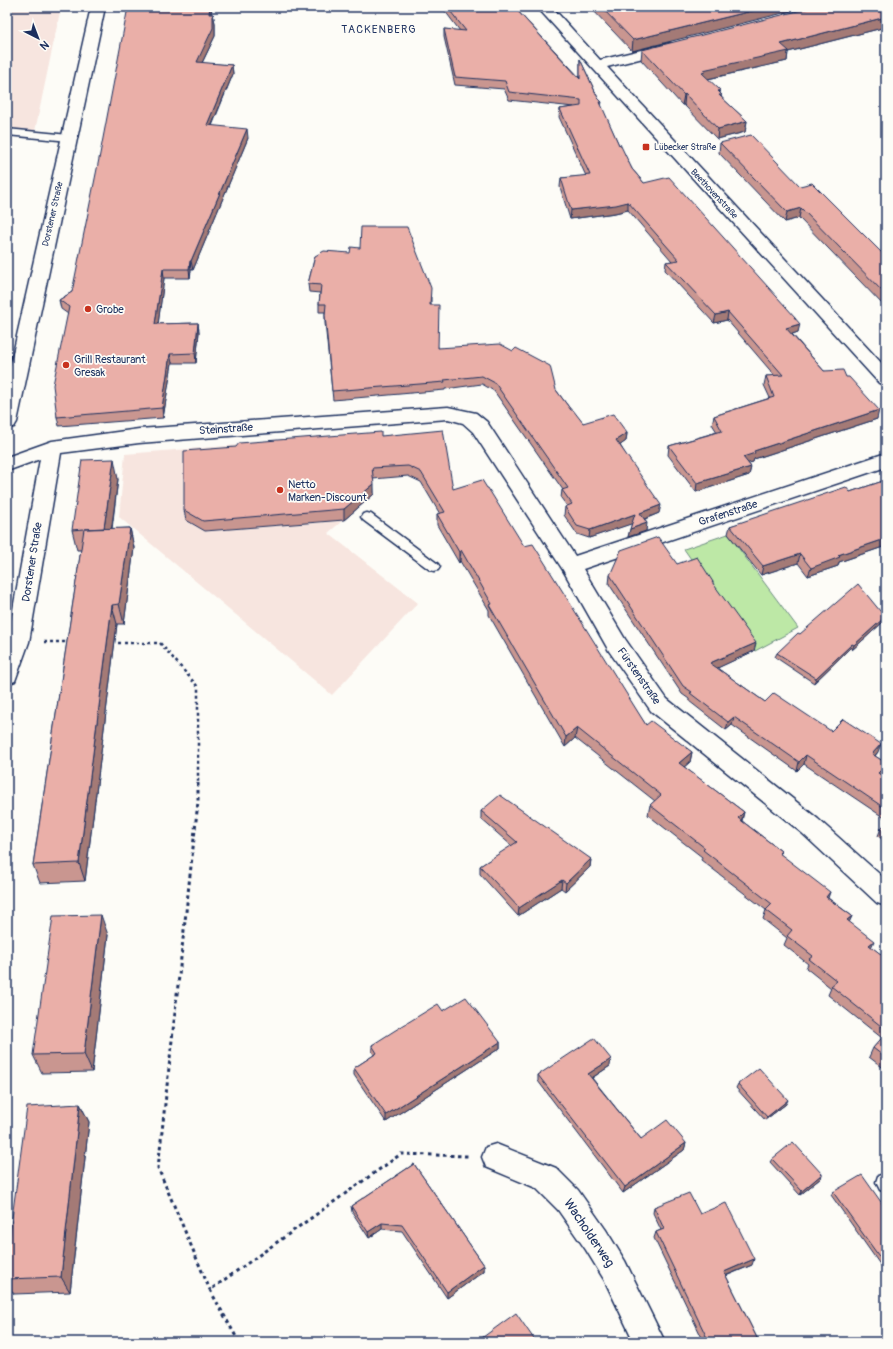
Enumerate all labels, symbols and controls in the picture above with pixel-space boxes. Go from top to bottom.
north arrow [18,18,58,58]
district label: TACKENBERG [341,23,417,36]
text: N [37,38,51,53]
marker: Lübecker Straße [641,142,651,152]
place label: Lübecker Straße [654,142,717,153]
street label: Beethovenstraße [688,167,740,222]
street label: Dorstener Straße [40,180,66,247]
place label: Grobe [96,303,124,316]
marker: Grobe [83,304,93,314]
place label: Grill Restaurant Gresak [74,353,146,379]
marker: Grill Restaurant Gresak [61,360,71,370]
street label: Steinstraße [199,421,254,437]
place label: Netto Marken-Discount [288,478,368,504]
marker: Netto Marken-Discount [275,485,285,495]
street label: Grafenstraße [697,497,760,529]
street label: Dorstener Straße [19,521,45,603]
street label: Fürstenstraße [615,645,664,707]
street label: Wacholderweg [560,1196,618,1271]

